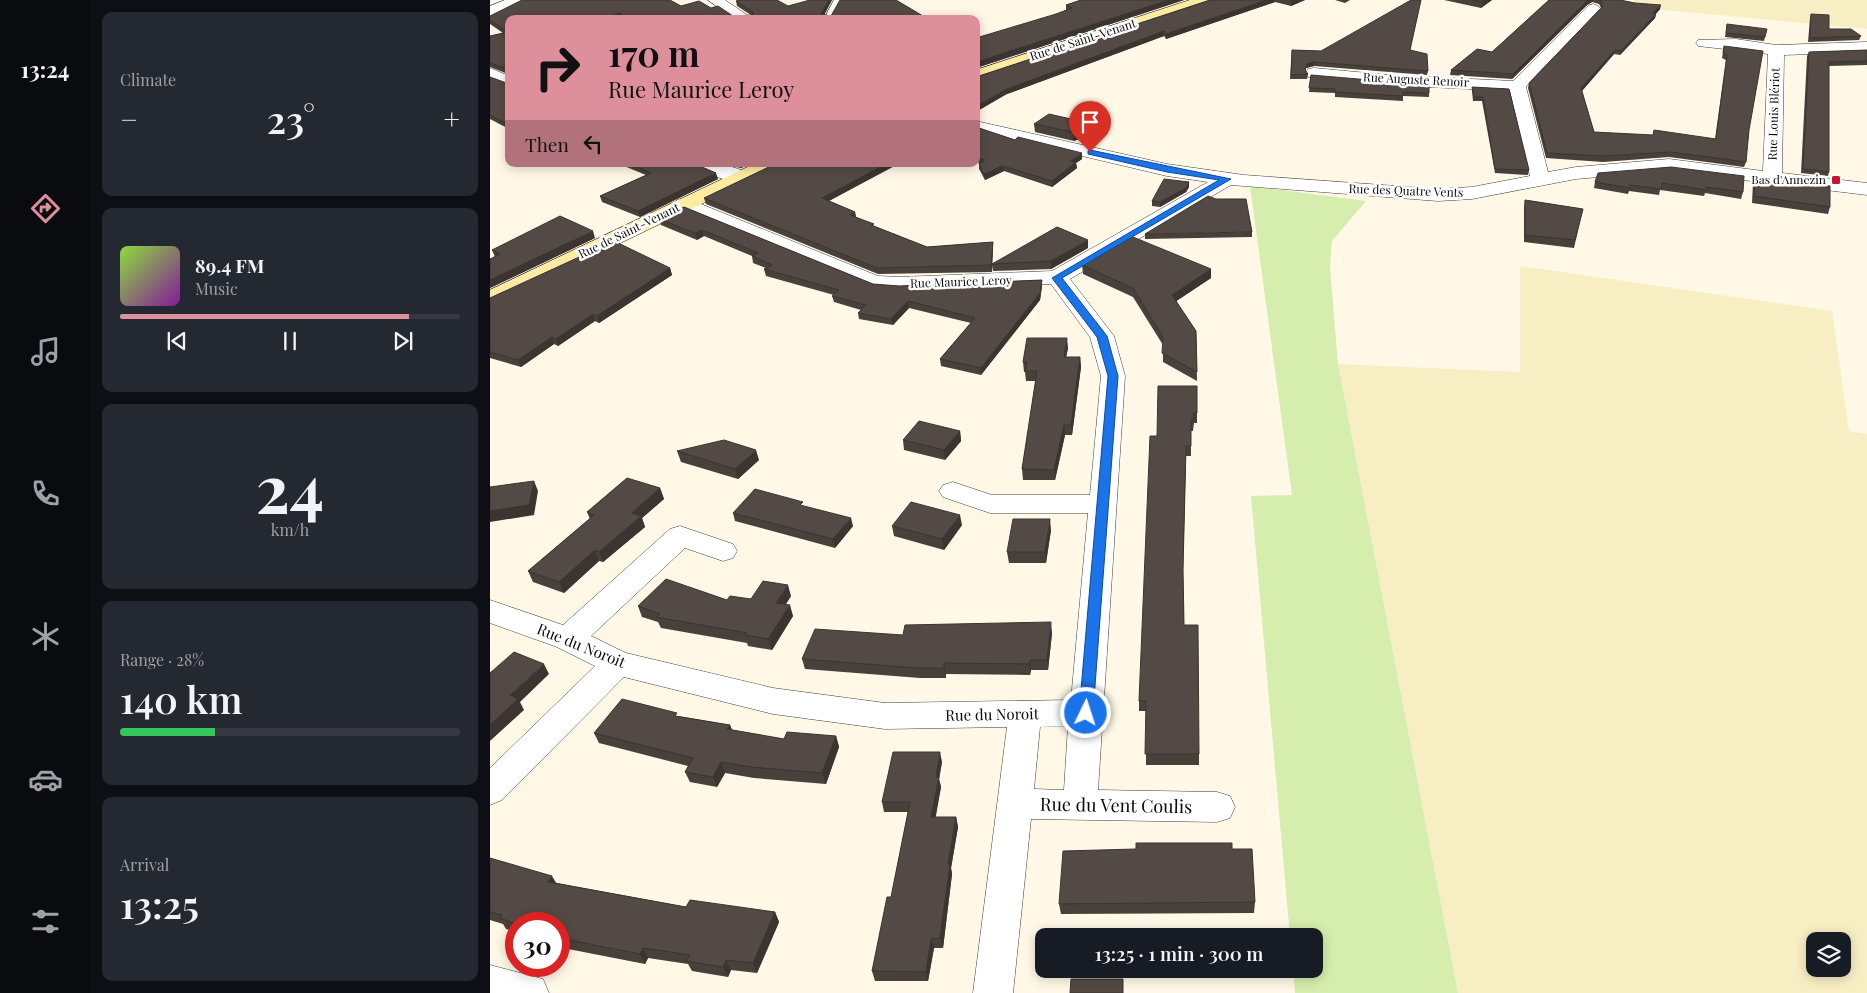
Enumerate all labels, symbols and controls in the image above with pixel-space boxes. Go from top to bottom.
street label: Rue de Saint-Venant [1028,14,1139,64]
text: 170 m [608,29,700,76]
icon: right [525,35,590,100]
text: 13:24 [21,54,69,84]
street label: Rue Louis Blériot [1763,67,1783,161]
street label: Rue Auguste Renoir [1363,68,1470,90]
text: Climate [120,69,176,90]
text: Rue Maurice Leroy [608,74,794,104]
text: 23° [267,93,315,144]
text: − [120,100,138,137]
text: + [444,100,460,137]
pin [1069,101,1111,152]
icon: arrive [1076,108,1104,136]
icon: left [579,130,607,158]
text: Then [525,131,569,157]
place label: Bas d'Annezin [1751,171,1826,187]
marker: Bas d'Annezin [1830,174,1842,186]
street label: Rue des Quatre Vents [1348,180,1464,200]
icon: directions [28,191,63,226]
street label: Rue de Saint-Venant [575,198,682,262]
text: 89.4 FM [195,252,264,278]
street label: Rue Maurice Leroy [910,271,1012,291]
text: Music [195,278,238,299]
icon: previous [163,327,191,355]
icon: pause [276,327,304,355]
icon: next [389,327,417,355]
icon: music [28,334,63,369]
text: 24 [256,443,324,529]
icon: phone [28,476,63,511]
text: km/h [271,519,309,540]
street label: Rue du Noroit [534,618,629,672]
icon: climate [28,619,63,654]
text: Range · 28% [120,649,204,670]
text: 140 km [120,673,242,724]
position arrow [1059,686,1111,738]
street label: Rue du Noroit [945,703,1040,725]
icon: car [28,762,63,797]
street label: Rue du Vent Coulis [1040,792,1192,818]
text: Arrival [120,854,169,875]
text: 13:25 [120,878,199,929]
icon: filters [28,904,63,939]
speed limit sign: 30 [505,912,570,977]
map controls [1806,932,1851,977]
button: layers [1806,932,1851,977]
text: 13:25 · 1 min · 300 m [1095,940,1263,966]

